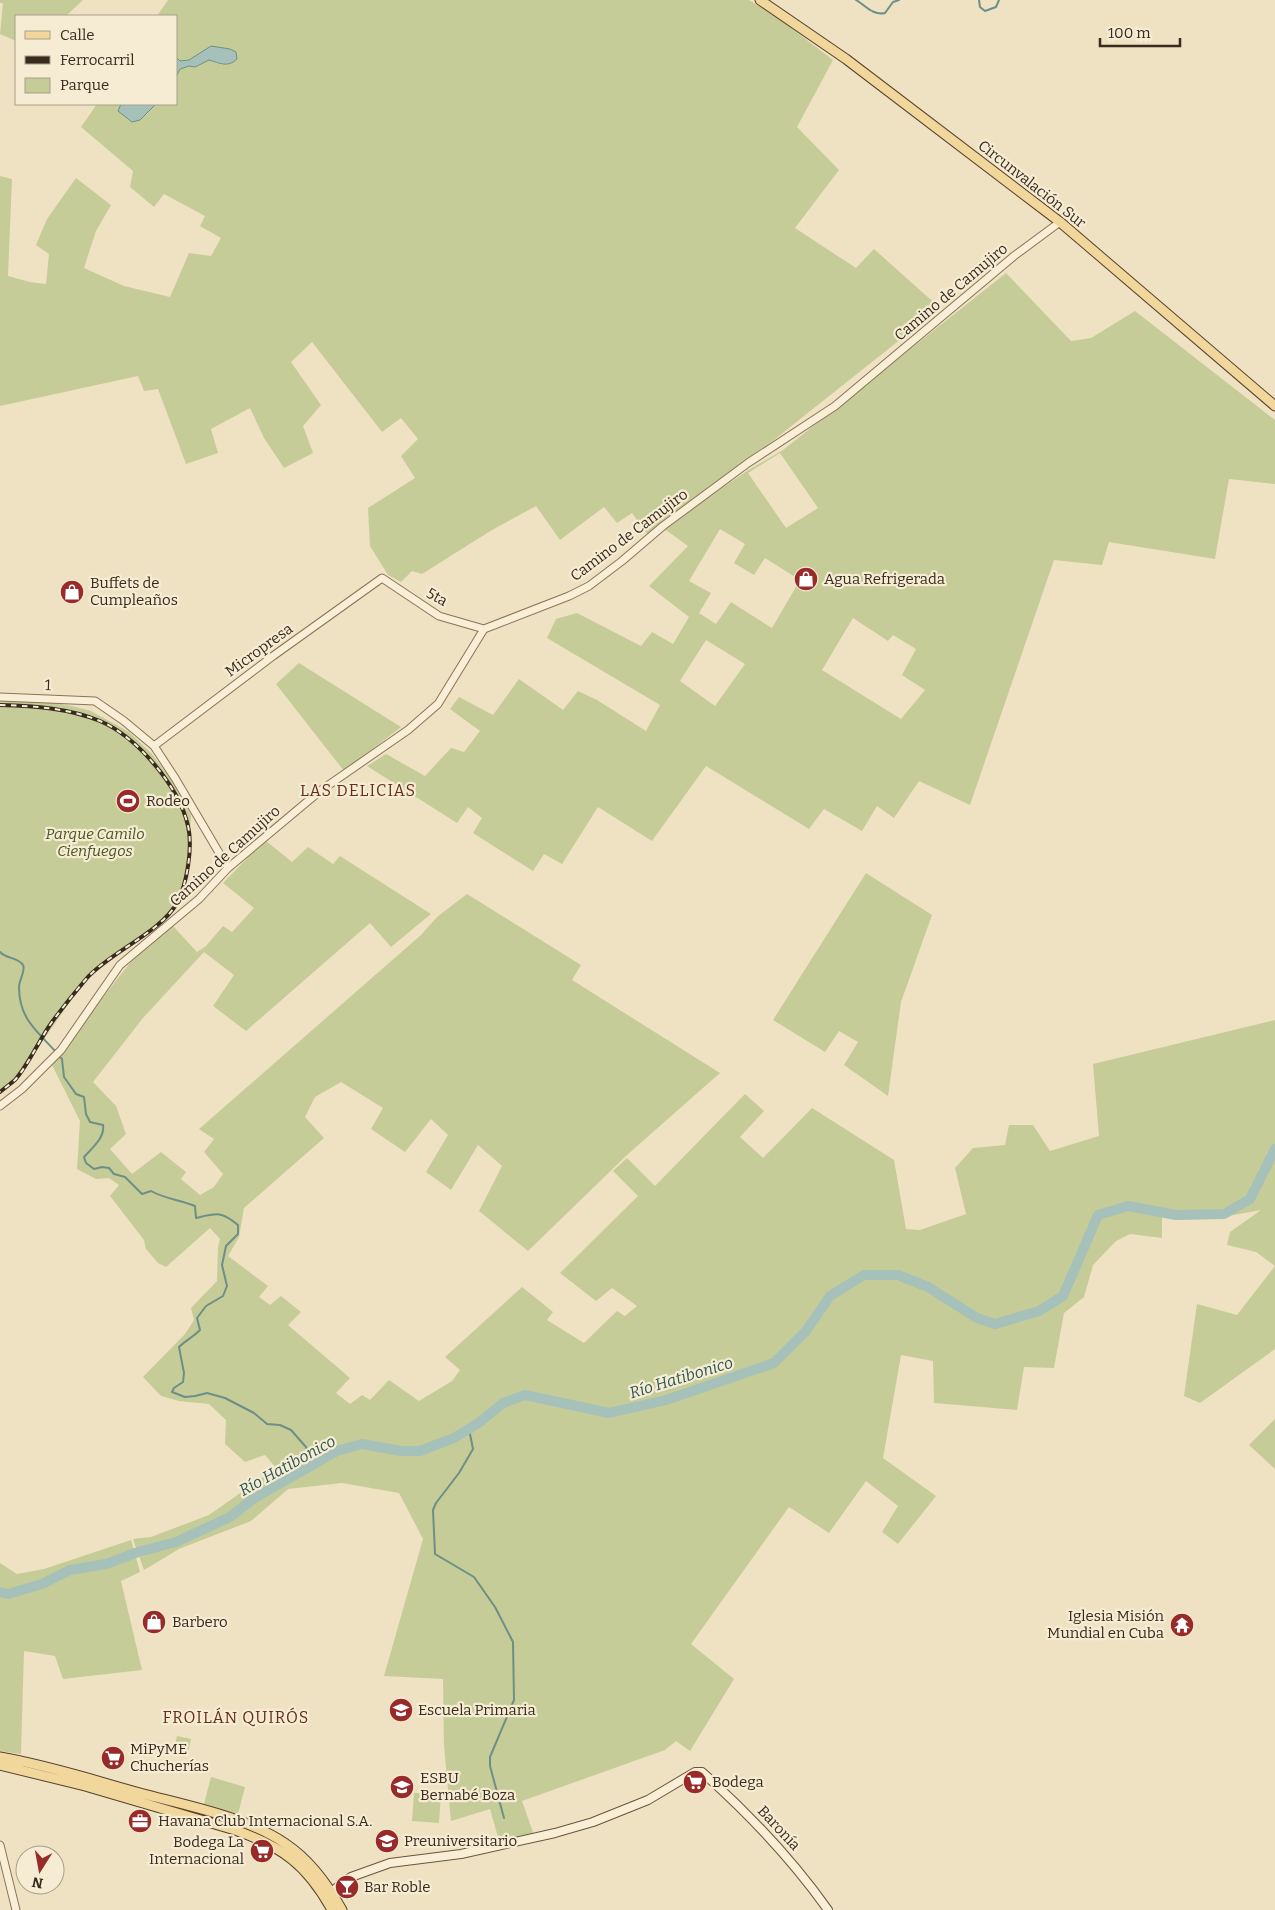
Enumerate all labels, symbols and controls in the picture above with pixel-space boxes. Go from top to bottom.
legend [15,15,178,105]
scale bar [1100,15,1180,47]
text: 100 m [1108,24,1151,42]
text: Calle [60,26,94,44]
text: Ferrocarril [60,51,135,69]
text: Parque [60,76,109,94]
street label: Circunvalación Sur [975,136,1090,232]
street label: Camino de Camujiro [891,239,1011,345]
street label: Camino de Camujiro [567,485,691,585]
shop icon: Agua Refrigerada [793,566,819,592]
place label: Agua Refrigerada [824,570,945,588]
place label: Buffets de Cumpleaños [90,574,178,609]
shop icon: Buffets de Cumpleaños [59,579,85,605]
street label: 5ta [423,584,451,610]
street label: Micropresa [222,619,296,681]
street label: 1 [45,676,51,694]
district label: LAS DELICIAS [300,781,416,800]
sports icon: Rodeo [115,788,141,814]
place label: Rodeo [146,792,190,810]
street label: Camino de Camujiro [166,802,284,910]
park label: Parque Camilo Cienfuegos [45,825,145,860]
water label: Río Hatibonico [627,1353,735,1402]
water label: Río Hatibonico [236,1431,339,1500]
place label: Iglesia Misión Mundial en Cuba [1047,1607,1165,1642]
shop icon: Barbero [141,1609,167,1635]
temple icon: Iglesia Misión Mundial en Cuba [1169,1612,1195,1638]
place label: Barbero [172,1613,228,1631]
school or university icon: Escuela Primaria [388,1697,414,1723]
place label: Escuela Primaria [418,1701,536,1719]
district label: FROILÁN QUIRÓS [163,1707,309,1727]
place label: MiPyME Chucherías [130,1740,209,1775]
supermarket icon: MiPyME Chucherías [100,1745,126,1771]
place label: ESBU Bernabé Boza [420,1769,515,1804]
supermarket icon: Bodega [682,1769,708,1795]
place label: Bodega [712,1773,764,1791]
school or university icon: ESBU Bernabé Boza [389,1774,415,1800]
street label: Baronía [754,1802,804,1854]
office icon: Havana Club Internacional S.A. [127,1808,153,1834]
place label: Havana Club Internacional S.A. [158,1812,372,1830]
school or university icon: Preuniversitario [374,1828,400,1854]
place label: Preuniversitario [404,1832,517,1850]
place label: Bodega La Internacional [149,1833,244,1868]
supermarket icon: Bodega La Internacional [249,1838,275,1864]
north arrow [15,1845,65,1895]
text: N [31,1873,45,1892]
bar icon: Bar Roble [334,1874,360,1900]
place label: Bar Roble [364,1878,431,1896]

